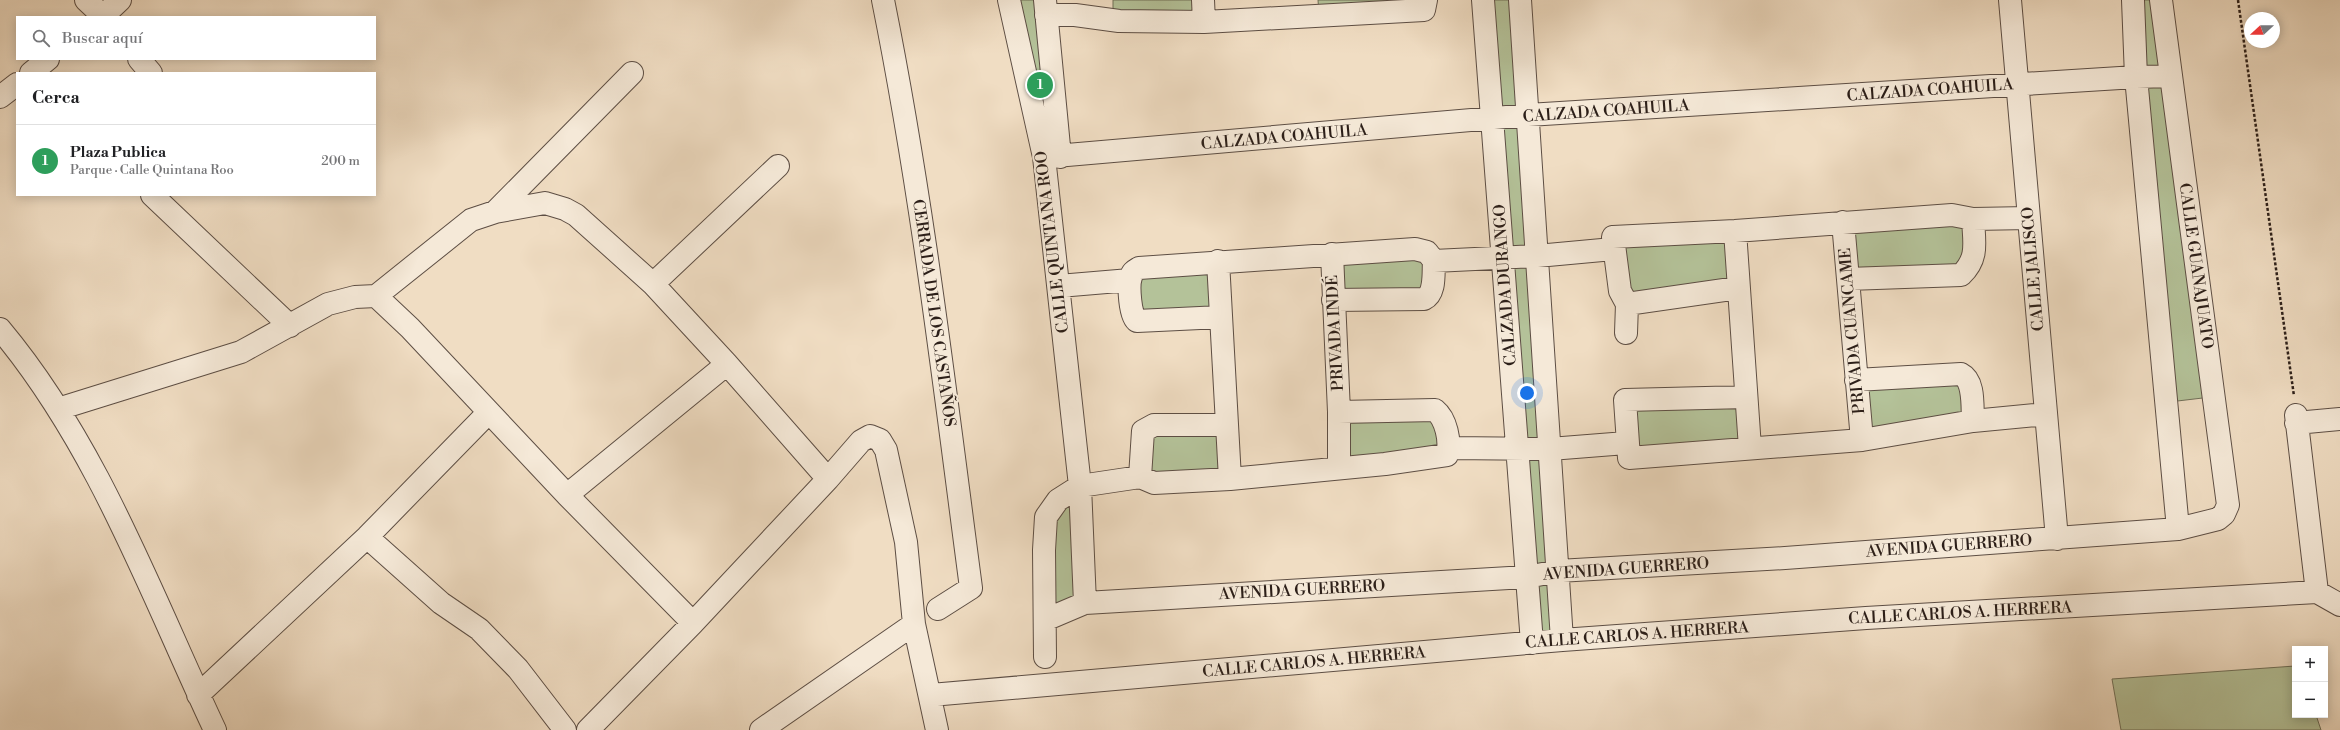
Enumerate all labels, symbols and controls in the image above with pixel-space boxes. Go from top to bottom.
north arrow [2244,12,2280,48]
search box [16,16,376,60]
icon: search [30,27,52,49]
text: Buscar aquí [62,29,143,48]
pin: 1 [1027,70,1053,100]
street label: CALZADA COAHUILA [1846,74,2015,106]
text: Cerca [32,87,80,109]
street label: CALZADA COAHUILA [1522,95,1691,127]
street label: CALZADA COAHUILA [1200,120,1369,154]
text: Plaza Publica [70,143,166,162]
street label: CALLE QUINTANA ROO [1031,150,1073,334]
text: 1 [42,153,48,169]
text: 200 m [321,153,360,169]
text: Parque · Calle Quintana Roo [70,162,234,178]
street label: CALLE GUANAJUATO [2174,182,2218,350]
street label: CERRADA DE LOS CASTAÑOS [908,197,963,428]
street label: CALZADA DURANGO [1489,203,1521,367]
street label: CALLE JALISCO [2018,206,2048,332]
street label: PRIVADA CUANCAME [1835,247,1869,415]
street label: PRIVADA INDÉ [1320,275,1348,392]
your location [1517,383,1537,403]
street label: AVENIDA GUERRERO [1864,530,2033,562]
street label: AVENIDA GUERRERO [1541,553,1710,585]
street label: AVENIDA GUERRERO [1217,576,1386,604]
street label: CALLE CARLOS A. HERRERA [1848,597,2073,629]
street label: CALLE CARLOS A. HERRERA [1525,617,1750,653]
street label: CALLE CARLOS A. HERRERA [1202,642,1427,682]
map controls [2292,646,2328,718]
button: + [2292,646,2328,682]
button: − [2292,682,2328,718]

